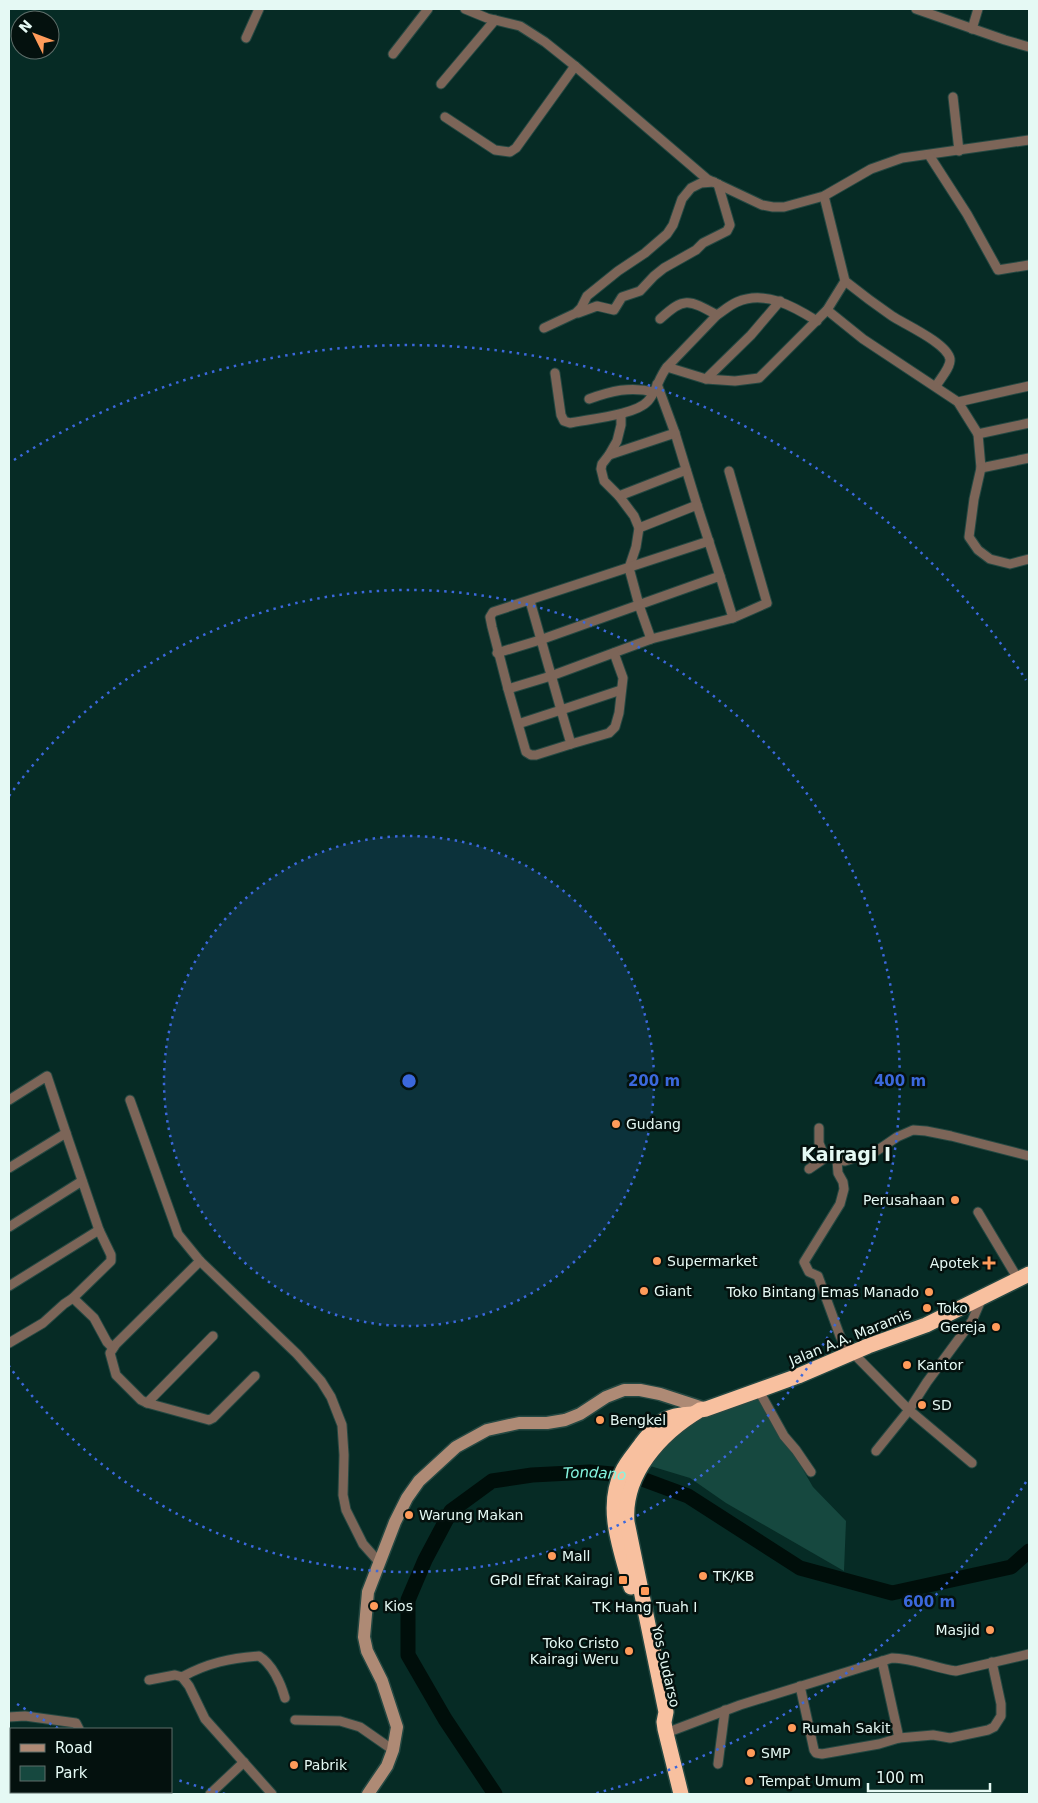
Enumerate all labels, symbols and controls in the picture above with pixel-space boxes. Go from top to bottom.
north arrow [10,10,60,60]
text: N [15,17,35,36]
centre of rings [400,1072,418,1090]
text: 200 m [628,1072,680,1090]
text: 400 m [874,1072,926,1090]
place label: Gudang [626,1116,681,1132]
marker: Gudang [610,1118,622,1130]
district label: Kairagi I [801,1143,891,1165]
place label: Perusahaan [863,1192,945,1208]
marker: Perusahaan [949,1194,961,1206]
place label: Supermarket [667,1253,758,1269]
marker: Supermarket [651,1255,663,1267]
place label: Apotek [930,1255,980,1271]
marker: Apotek [983,1257,995,1269]
place label: Giant [654,1283,692,1299]
place label: Toko Bintang Emas Manado [726,1284,919,1300]
marker: Giant [638,1285,650,1297]
marker: Toko Bintang Emas Manado [923,1286,935,1298]
place label: Toko [936,1300,968,1316]
marker: Toko [921,1302,933,1314]
street label: Jalan A.A. Maramis [786,1305,913,1369]
place label: Gereja [940,1319,986,1335]
marker: Gereja [990,1321,1002,1333]
place label: Kantor [917,1357,963,1373]
marker: Kantor [901,1359,913,1371]
place label: SD [932,1397,952,1413]
marker: SD [916,1399,928,1411]
place label: Bengkel [610,1412,666,1428]
marker: Bengkel [594,1414,606,1426]
water label: Tondano [563,1463,627,1484]
place label: Warung Makan [419,1507,523,1523]
marker: Warung Makan [403,1509,415,1521]
place label: Mall [562,1548,590,1564]
marker: Mall [546,1550,558,1562]
place label: TK/KB [712,1568,754,1584]
marker: TK/KB [697,1570,709,1582]
place label: GPdI Efrat Kairagi [490,1572,613,1588]
marker: GPdI Efrat Kairagi [617,1574,629,1586]
marker: TK Hang Tuah I [639,1585,651,1597]
text: 600 m [903,1593,955,1611]
place label: Kios [384,1598,413,1614]
place label: TK Hang Tuah I [592,1599,697,1615]
marker: Kios [368,1600,380,1612]
street label: Yos Sudarso [649,1622,683,1709]
place label: Masjid [935,1622,980,1638]
marker: Masjid [984,1624,996,1636]
place label: Toko Cristo Kairagi Weru [530,1635,619,1667]
marker: Toko Cristo Kairagi Weru [623,1645,635,1657]
place label: Rumah Sakit [802,1720,891,1736]
marker: Rumah Sakit [786,1722,798,1734]
legend [10,1728,172,1793]
text: Road [55,1739,93,1757]
place label: SMP [761,1745,790,1761]
marker: SMP [745,1747,757,1759]
place label: Pabrik [304,1757,348,1773]
marker: Pabrik [288,1759,300,1771]
scale bar [868,1760,990,1792]
text: Park [55,1764,88,1782]
text: 100 m [876,1769,924,1787]
place label: Tempat Umum [758,1773,861,1789]
marker: Tempat Umum [743,1775,755,1787]

